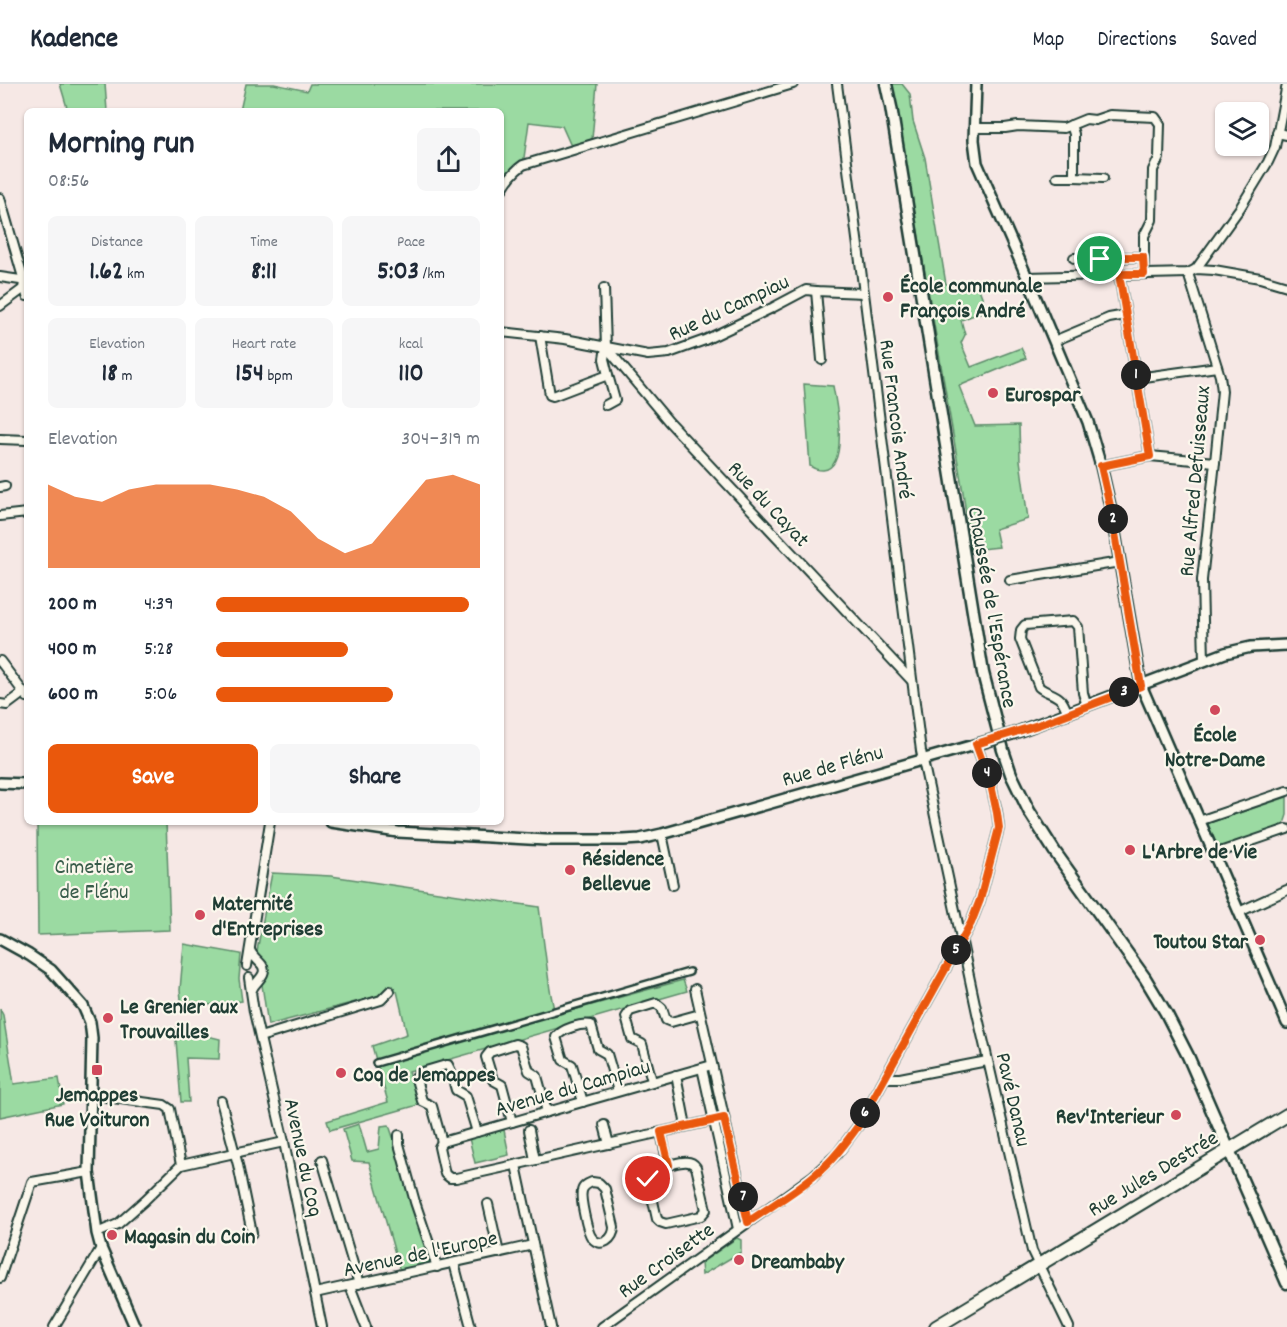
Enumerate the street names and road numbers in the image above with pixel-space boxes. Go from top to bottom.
street label: Rue du Campiau [664,268,795,351]
street label: Rue Francois André [869,338,920,501]
street label: Rue Alfred Defuisseaux [1173,385,1220,578]
street label: Rue du Cayat [719,455,816,556]
street label: Chaussée de l'Espérance [958,504,1024,711]
street label: Rue de Flénu [779,738,887,797]
street label: Pavé Danau [986,1050,1037,1150]
street label: Avenue du Campiau [492,1052,654,1126]
street label: Avenue du Coq [274,1096,329,1220]
street label: Rue Jules Destrée [1083,1124,1225,1226]
street label: Rue Croisette [612,1216,722,1307]
street label: Avenue de l'Europe [341,1224,501,1287]

